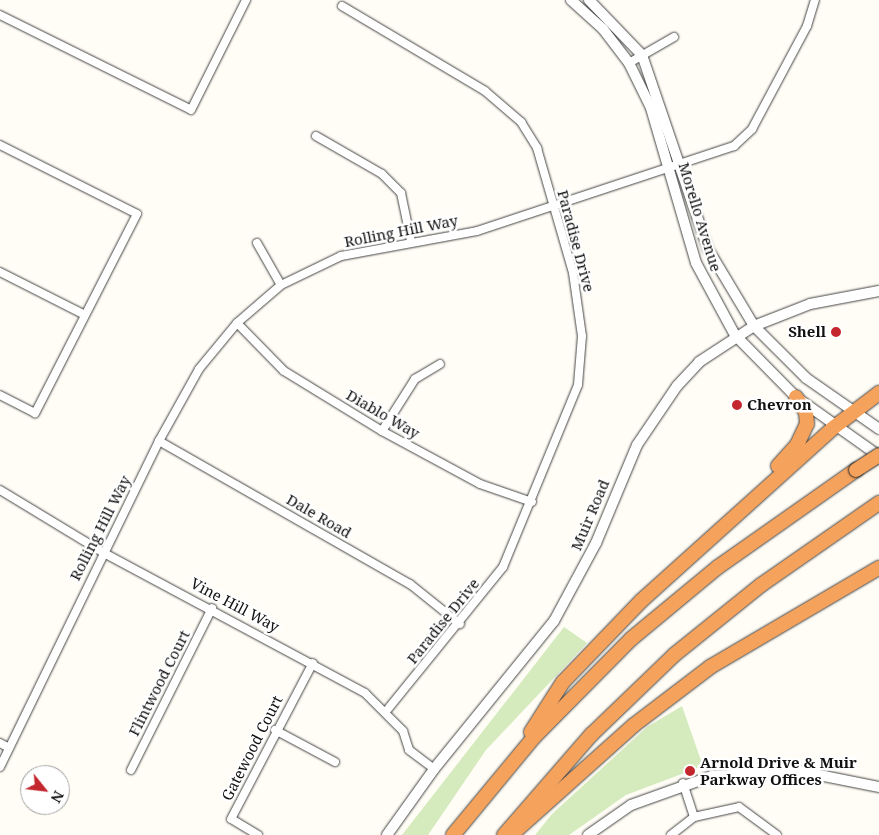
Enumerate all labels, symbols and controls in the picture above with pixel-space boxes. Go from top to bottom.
street label: Morello Avenue [675,160,725,274]
street label: Paradise Drive [554,188,598,294]
street label: Rolling Hill Way [343,211,459,251]
place label: Shell [788,323,826,341]
marker: Shell [830,326,842,338]
street label: Diablo Way [343,386,423,442]
place label: Chevron [747,396,812,414]
marker: Chevron [731,399,743,411]
street label: Rolling Hill Way [66,472,134,584]
street label: Muir Road [567,477,613,553]
street label: Dale Road [283,490,355,542]
street label: Vine Hill Way [188,574,282,636]
street label: Paradise Drive [403,575,483,667]
street label: Flintwood Court [125,627,193,739]
street label: Gatewood Court [218,692,286,804]
place label: Arnold Drive & Muir Parkway Offices [700,753,857,788]
north arrow [20,765,70,815]
marker: Arnold Drive & Muir Parkway Offices [684,765,696,777]
text: N [47,788,69,806]

